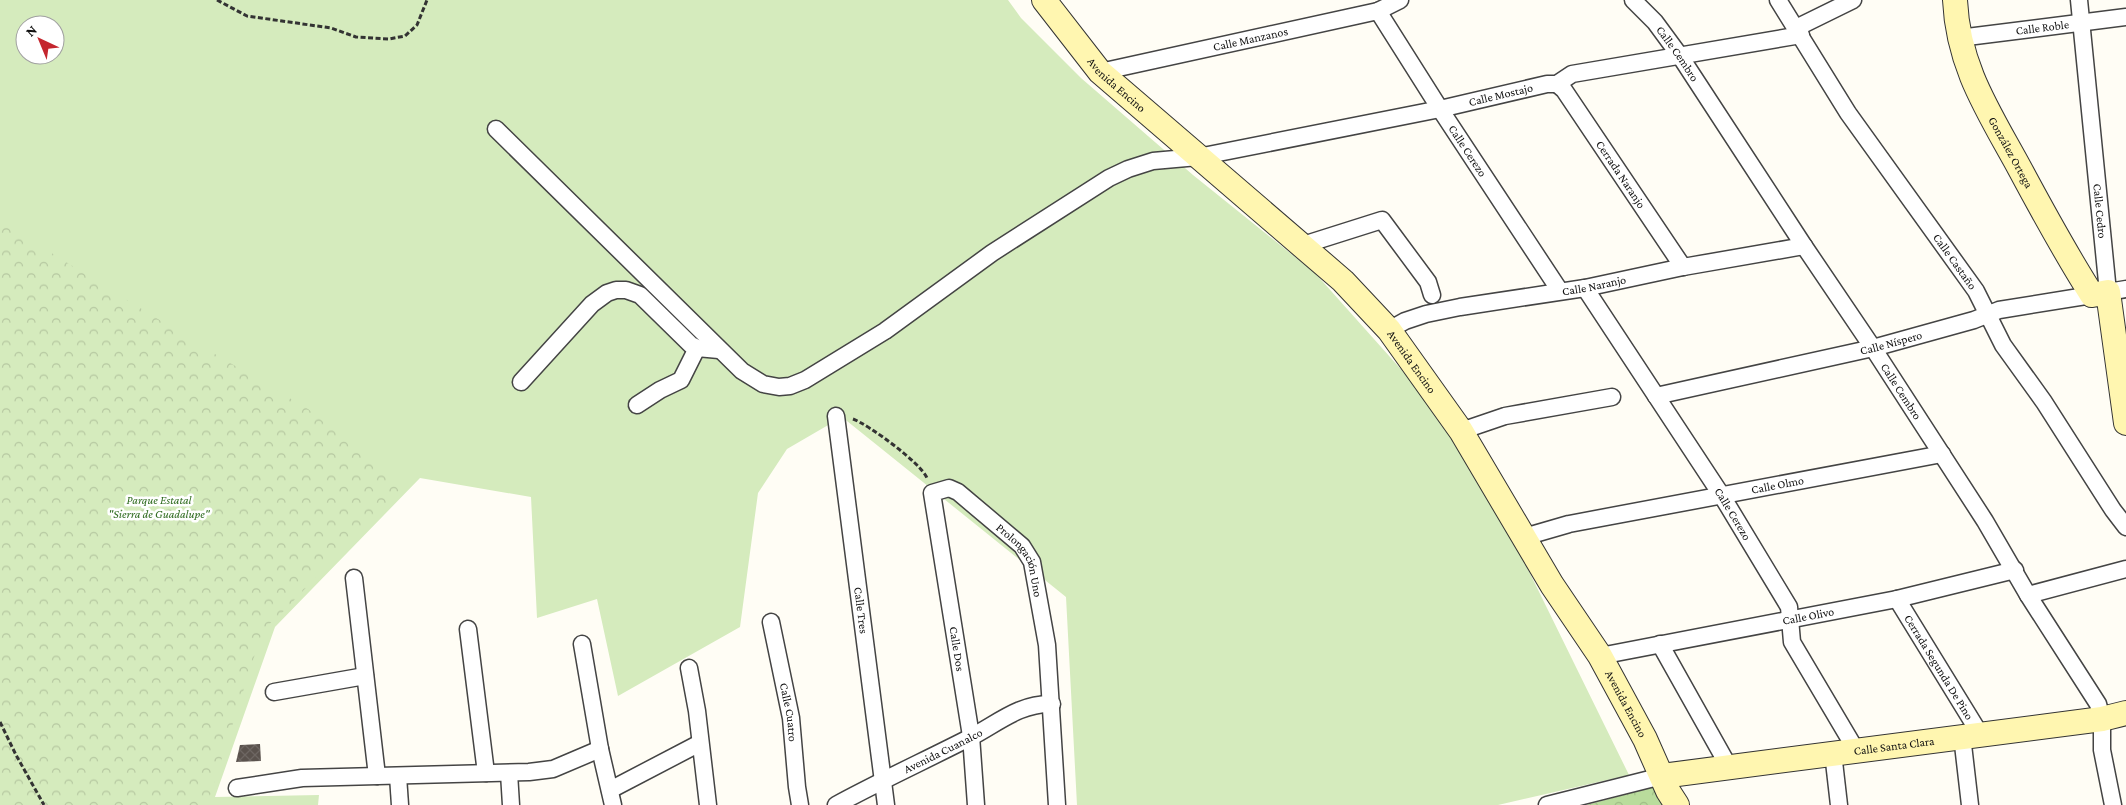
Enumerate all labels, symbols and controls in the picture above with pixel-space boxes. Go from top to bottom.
north arrow [15,15,65,65]
street label: Calle Roble [2015,17,2070,38]
text: N [22,21,40,40]
street label: Calle Cembro [1653,23,1702,84]
street label: Calle Manzanos [1212,24,1289,54]
street label: Avenida Encino [1084,55,1149,115]
street label: Calle Mostajo [1467,81,1534,109]
street label: González Ortega [1985,114,2036,191]
street label: Calle Cerezo [1445,122,1490,179]
street label: Cerrada Naranjo [1593,138,1649,211]
street label: Calle Cedro [2090,183,2110,239]
street label: Calle Castaño [1930,231,1980,292]
street label: Calle Naranjo [1561,272,1627,298]
street label: Avenida Encino [1384,327,1439,396]
street label: Calle Níspero [1859,328,1924,358]
street label: Calle Cembro [1878,360,1925,422]
street label: Calle Olmo [1750,473,1805,497]
street label: Calle Cerezo [1711,485,1754,543]
park label: Parque Estatal "Sierra de Guadalupe" [108,493,211,521]
street label: Prolongación Uno [993,520,1045,598]
street label: Calle Tres [851,586,871,635]
street label: Calle Olivo [1781,604,1835,628]
street label: Cerrada Segunda De Pino [1901,612,1977,722]
street label: Calle Dos [947,626,967,673]
street label: Avenida Encino [1602,668,1650,740]
street label: Calle Cuatro [777,682,800,742]
street label: Avenida Cuanalco [901,725,985,776]
street label: Calle Santa Clara [1853,734,1936,758]

